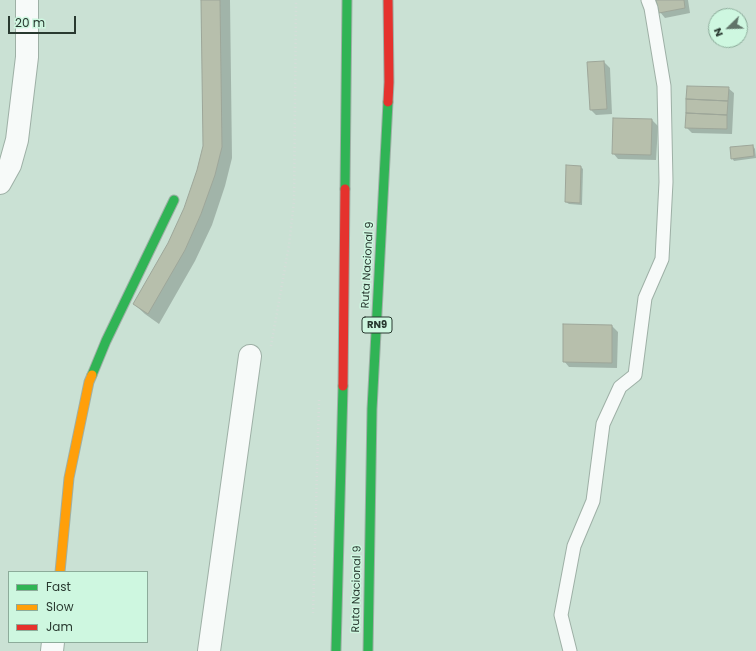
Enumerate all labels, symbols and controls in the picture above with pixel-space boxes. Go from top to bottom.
scale bar [10,8,78,34]
north arrow [708,8,748,48]
text: 20 m [15,14,45,31]
text: N [709,25,727,39]
street label: Ruta Nacional 9 [359,221,377,309]
road number: RN9 [362,317,392,333]
street label: Ruta Nacional 9 [350,546,364,632]
legend [8,571,148,643]
text: Fast [46,578,71,595]
text: Slow [46,598,74,615]
text: Jam [46,618,73,635]

